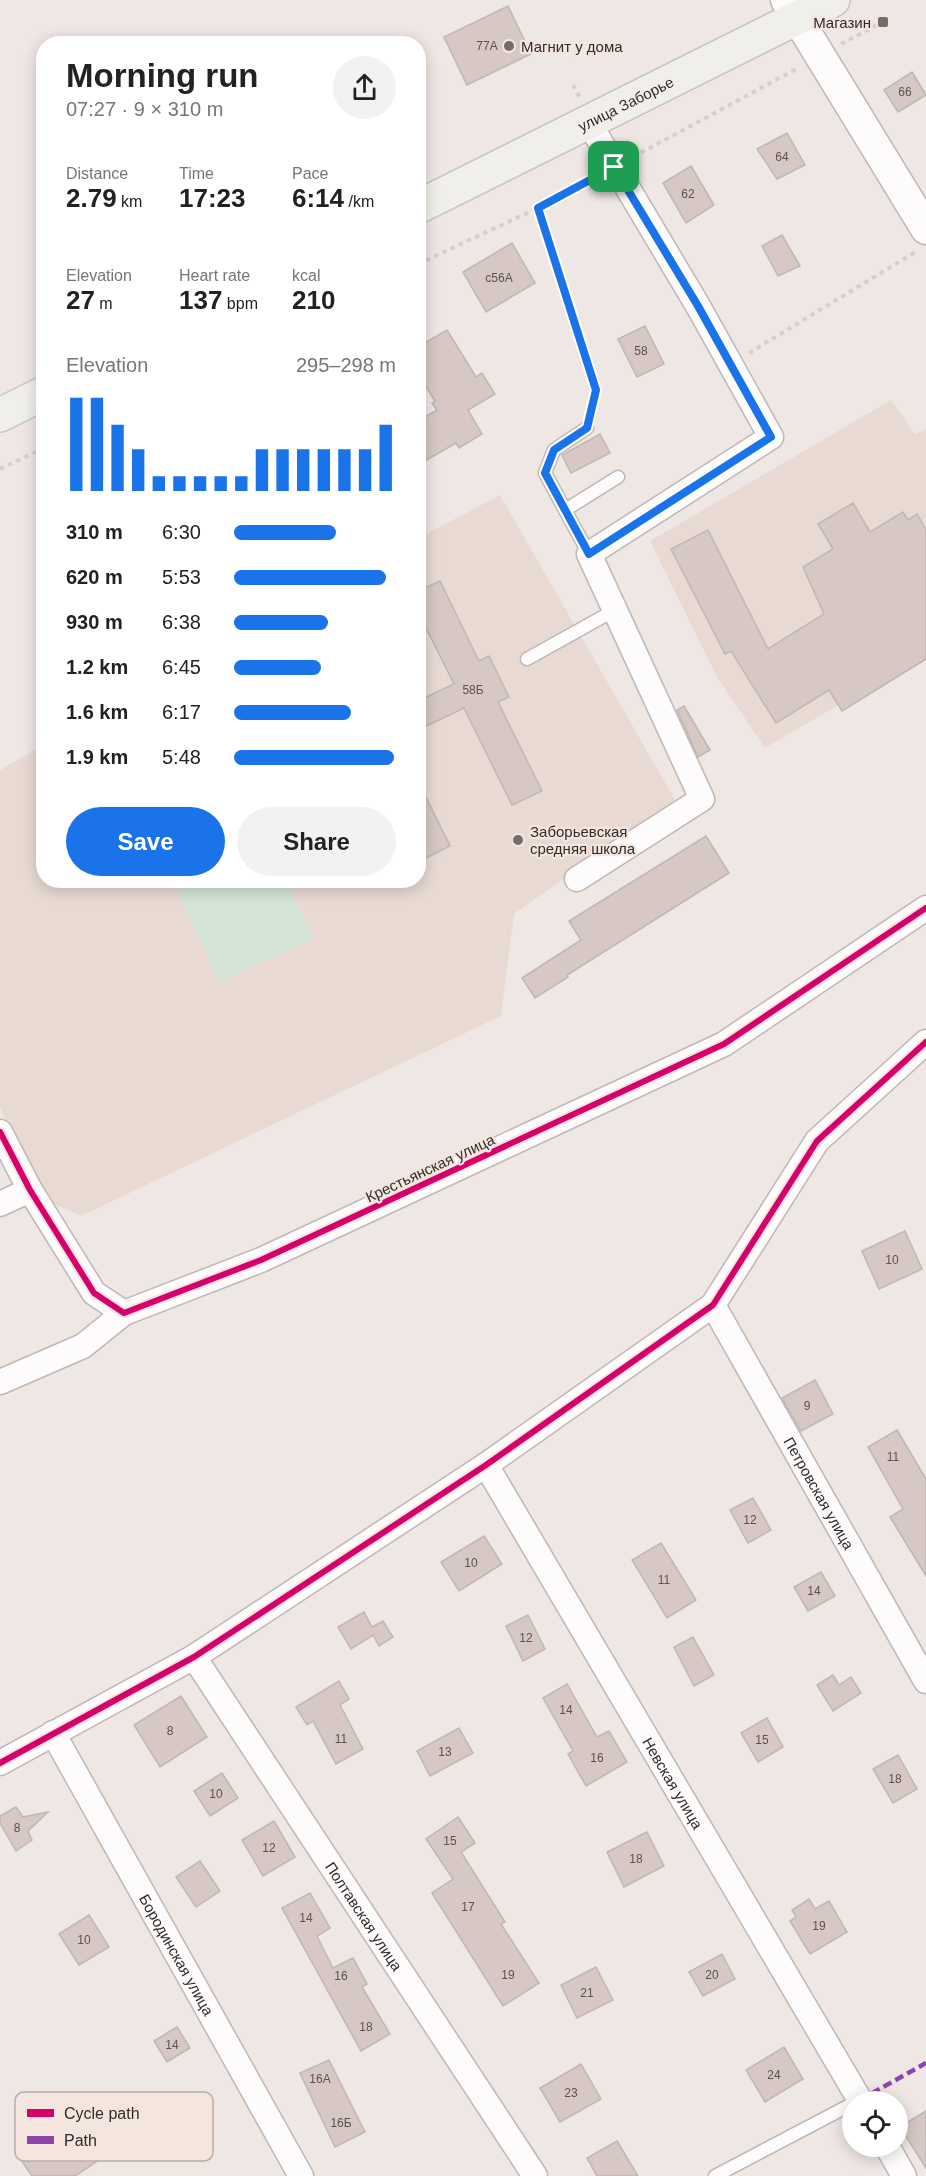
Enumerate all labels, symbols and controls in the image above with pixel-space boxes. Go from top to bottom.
place label: Магазин [813,14,871,31]
marker: Магазин [876,15,890,29]
place label: Магнит у дома [521,38,623,55]
house number: 77А [476,39,498,53]
marker: Магнит у дома [502,39,516,53]
button: share [333,56,396,119]
text: Morning run [66,57,258,94]
street label: улица Заборье [575,73,676,134]
house number: 66 [898,85,912,99]
text: 07:27 · 9 × 310 m [66,98,223,120]
pin [588,141,639,192]
icon: arrive [597,150,630,183]
house number: 64 [775,150,789,164]
text: Distance [66,165,128,182]
text: Time [179,165,214,182]
text: Pace [292,165,328,182]
text: 2.79 [66,183,117,213]
text: 17:23 [179,183,246,213]
text: 6:14 [292,183,344,213]
house number: 62 [681,187,695,201]
text: km [117,193,142,210]
text: /km [344,193,374,210]
text: Elevation [66,267,132,284]
text: Heart rate [179,267,250,284]
text: kcal [292,267,320,284]
house number: с56А [485,271,513,285]
text: 27 [66,285,95,315]
text: 137 [179,285,222,315]
text: 210 [292,285,335,315]
text: m [95,295,113,312]
text: bpm [222,295,258,312]
house number: 58 [634,344,648,358]
text: Elevation [66,354,148,376]
text: 295–298 m [296,354,396,376]
text: 310 m [66,521,123,543]
text: 6:30 [162,521,201,543]
text: 620 m [66,566,123,588]
text: 5:53 [162,566,201,588]
text: 930 m [66,611,123,633]
text: 6:38 [162,611,201,633]
text: 1.2 km [66,656,128,678]
text: 6:45 [162,656,201,678]
house number: 58Б [462,683,484,697]
text: 1.6 km [66,701,128,723]
text: 6:17 [162,701,201,723]
text: 1.9 km [66,746,128,768]
text: 5:48 [162,746,201,768]
button: Save [66,807,225,876]
button: Share [237,807,396,876]
place label: Заборьевская средняя школа [530,823,636,857]
marker: Заборьевская средняя школа [511,833,525,847]
street label: Крестьянская улица [363,1130,498,1205]
house number: 10 [885,1253,899,1267]
house number: 9 [804,1399,811,1413]
street label: Петровская улица [781,1434,858,1553]
house number: 11 [887,1450,900,1464]
house number: 12 [743,1513,757,1527]
house number: 10 [464,1556,478,1570]
house number: 11 [658,1573,671,1587]
house number: 14 [807,1584,821,1598]
house number: 12 [519,1631,533,1645]
house number: 14 [559,1703,573,1717]
house number: 8 [167,1724,174,1738]
house number: 11 [335,1732,348,1746]
house number: 15 [755,1733,769,1747]
street label: Невская улица [640,1734,707,1832]
house number: 13 [438,1745,452,1759]
house number: 16 [590,1751,604,1765]
house number: 18 [888,1772,902,1786]
house number: 10 [209,1787,223,1801]
house number: 8 [14,1821,21,1835]
house number: 15 [443,1834,457,1848]
house number: 12 [262,1841,276,1855]
house number: 18 [629,1852,643,1866]
street label: Полтавская улица [322,1858,406,1974]
street label: Бородинская улица [136,1891,218,2019]
house number: 17 [461,1900,475,1914]
house number: 14 [299,1911,313,1925]
house number: 19 [812,1919,826,1933]
house number: 10 [77,1933,91,1947]
house number: 19 [501,1968,515,1982]
house number: 20 [705,1968,719,1982]
house number: 16 [334,1969,348,1983]
house number: 21 [580,1986,594,2000]
house number: 18 [359,2020,373,2034]
house number: 14 [165,2038,179,2052]
house number: 24 [767,2068,781,2082]
house number: 16А [309,2072,331,2086]
house number: 23 [564,2086,578,2100]
map controls [842,2091,908,2157]
button: locate [842,2091,908,2157]
legend [15,2092,213,2161]
text: Cycle path [64,2105,140,2122]
house number: 16Б [330,2116,352,2130]
text: Path [64,2132,97,2149]

